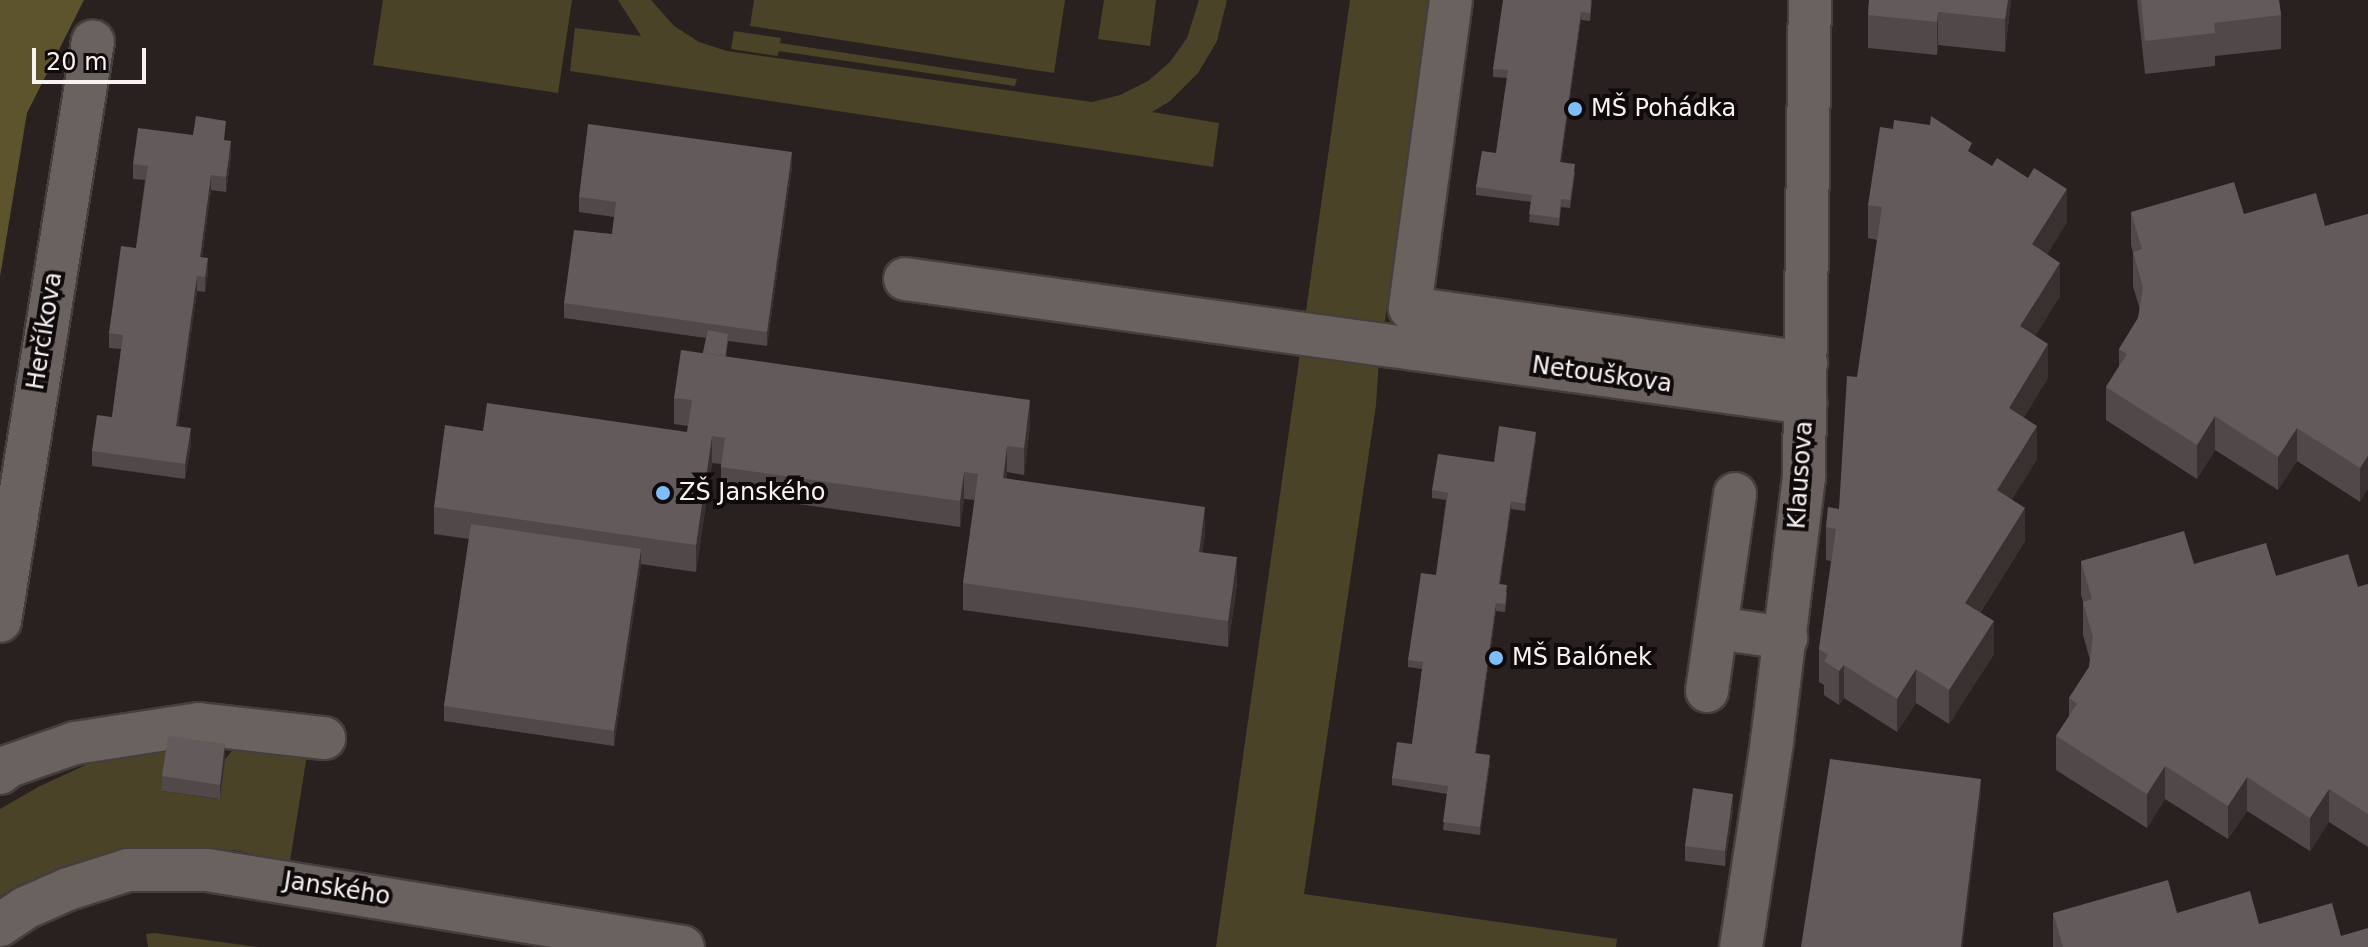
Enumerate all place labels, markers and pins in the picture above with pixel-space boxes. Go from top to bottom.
place label: MŠ Pohádka [1591,95,1736,123]
marker: MŠ Pohádka [1566,100,1584,118]
place label: ZŠ Janského [679,479,826,507]
marker: ZŠ Janského [654,484,672,502]
place label: MŠ Balónek [1512,644,1652,672]
marker: MŠ Balónek [1487,649,1505,667]

